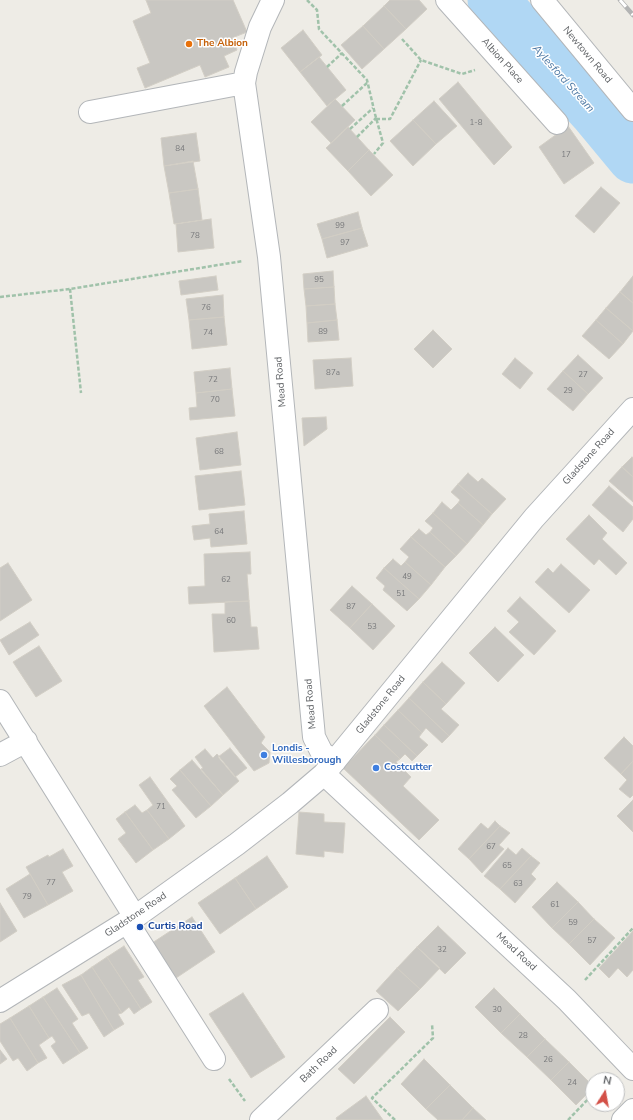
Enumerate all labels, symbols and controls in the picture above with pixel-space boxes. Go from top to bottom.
street label: Newtown Road [560,24,614,86]
street label: Albion Place [479,36,525,86]
place label: The Albion [197,38,248,50]
marker: The Albion [184,39,194,49]
water label: Aylesford Stream [529,43,597,115]
house number: 1-8 [470,118,482,128]
house number: 84 [175,144,185,154]
house number: 17 [561,150,571,160]
house number: 99 [335,221,345,231]
house number: 78 [190,231,200,241]
house number: 97 [340,238,350,248]
house number: 95 [314,275,324,285]
house number: 76 [201,303,211,313]
house number: 89 [318,327,328,337]
house number: 74 [203,328,213,338]
street label: Mead Road [273,356,289,408]
house number: 87a [326,368,340,378]
house number: 27 [578,370,588,380]
house number: 72 [208,375,218,385]
house number: 29 [563,386,573,396]
house number: 70 [210,395,220,405]
street label: Gladstone Road [560,426,618,488]
house number: 68 [214,447,224,457]
house number: 64 [214,527,224,537]
house number: 49 [402,572,412,582]
house number: 62 [221,575,231,585]
house number: 51 [396,589,406,599]
house number: 87 [346,602,356,612]
house number: 60 [226,616,236,626]
house number: 53 [367,622,377,632]
street label: Gladstone Road [354,673,408,737]
street label: Mead Road [303,678,319,730]
place label: Londis - Willesborough [272,743,341,766]
marker: Londis - Willesborough [259,750,269,760]
place label: Costcutter [384,762,432,774]
marker: Costcutter [371,763,381,773]
house number: 71 [156,802,166,812]
house number: 67 [486,842,496,852]
house number: 65 [502,861,512,871]
house number: 77 [46,878,56,888]
house number: 63 [513,879,523,889]
street label: Gladstone Road [103,890,169,940]
house number: 79 [22,892,32,902]
house number: 61 [550,900,560,910]
house number: 59 [568,918,578,928]
place label: Curtis Road [148,921,203,933]
marker: Curtis Road [135,922,145,932]
street label: Mead Road [493,930,539,974]
house number: 57 [587,936,597,946]
house number: 32 [437,945,447,955]
house number: 30 [492,1005,502,1015]
house number: 28 [518,1031,528,1041]
street label: Bath Road [298,1044,340,1086]
house number: 26 [543,1055,553,1065]
north arrow [585,1072,625,1112]
text: N [602,1073,613,1089]
house number: 24 [567,1078,577,1088]

